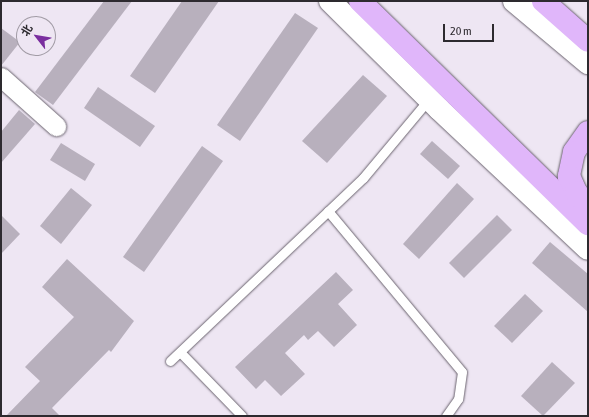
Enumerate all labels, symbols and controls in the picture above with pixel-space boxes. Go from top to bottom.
north arrow [16,16,56,56]
scale bar [445,16,496,42]
text: 北 [19,23,35,38]
text: 20 m [450,24,472,38]

